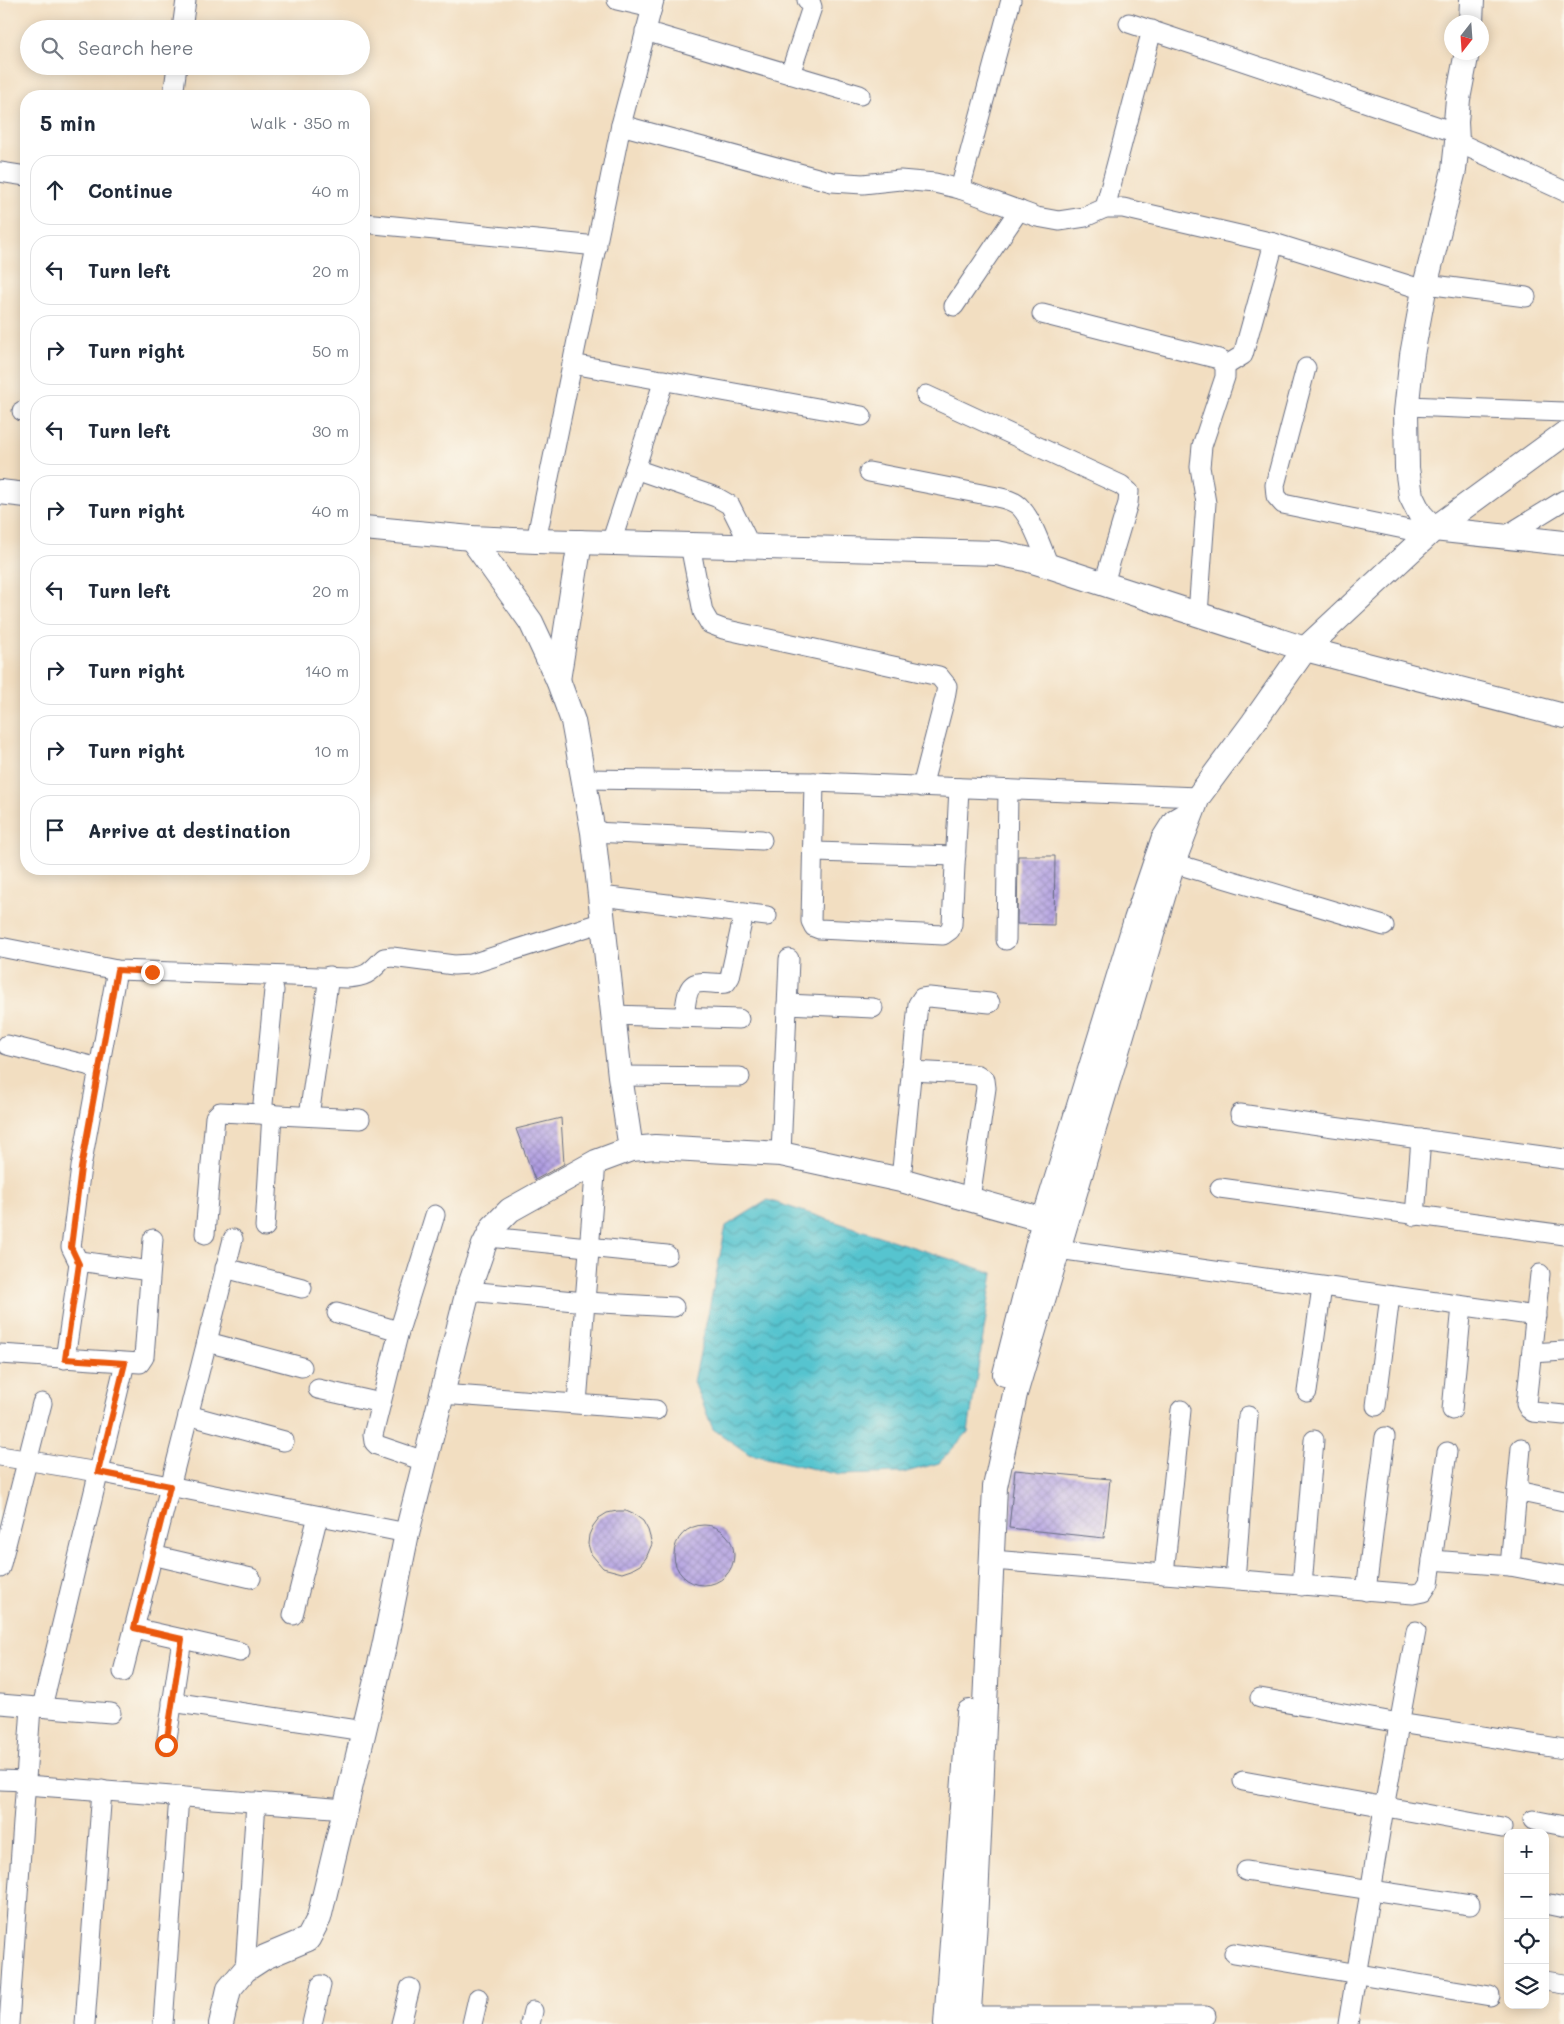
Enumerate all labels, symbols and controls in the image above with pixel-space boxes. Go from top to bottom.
north arrow [1444,15,1489,60]
search box [20,20,370,75]
icon: search [38,34,66,62]
text: Search here [78,35,194,60]
text: 5 min [40,109,96,136]
text: Walk · 350 m [250,112,350,133]
icon: ahead [41,176,69,204]
text: Continue [88,178,173,203]
text: 40 m [312,180,349,201]
icon: left [41,256,69,284]
text: Turn left [88,258,171,283]
text: 20 m [312,260,349,281]
icon: right [41,336,69,364]
text: Turn right [88,338,185,363]
text: 50 m [312,340,349,361]
icon: left [41,416,69,444]
text: Turn left [88,418,171,443]
text: 30 m [312,420,349,441]
icon: right [41,496,69,524]
text: Turn right [88,498,185,523]
text: 40 m [312,500,349,521]
icon: left [41,576,69,604]
text: Turn left [88,578,171,603]
text: 20 m [312,580,349,601]
icon: right [41,656,69,684]
text: Turn right [88,658,185,683]
text: 140 m [305,660,349,681]
icon: right [41,736,69,764]
text: Turn right [88,738,185,763]
text: 10 m [314,740,349,761]
icon: arrive [41,816,69,844]
text: Arrive at destination [88,818,291,843]
route end [141,961,164,984]
route start [155,1734,178,1757]
map controls [1504,1829,1549,2009]
button: + [1504,1829,1549,1874]
button: − [1504,1874,1549,1919]
button: locate [1504,1919,1549,1964]
button: layers [1504,1964,1549,2009]

